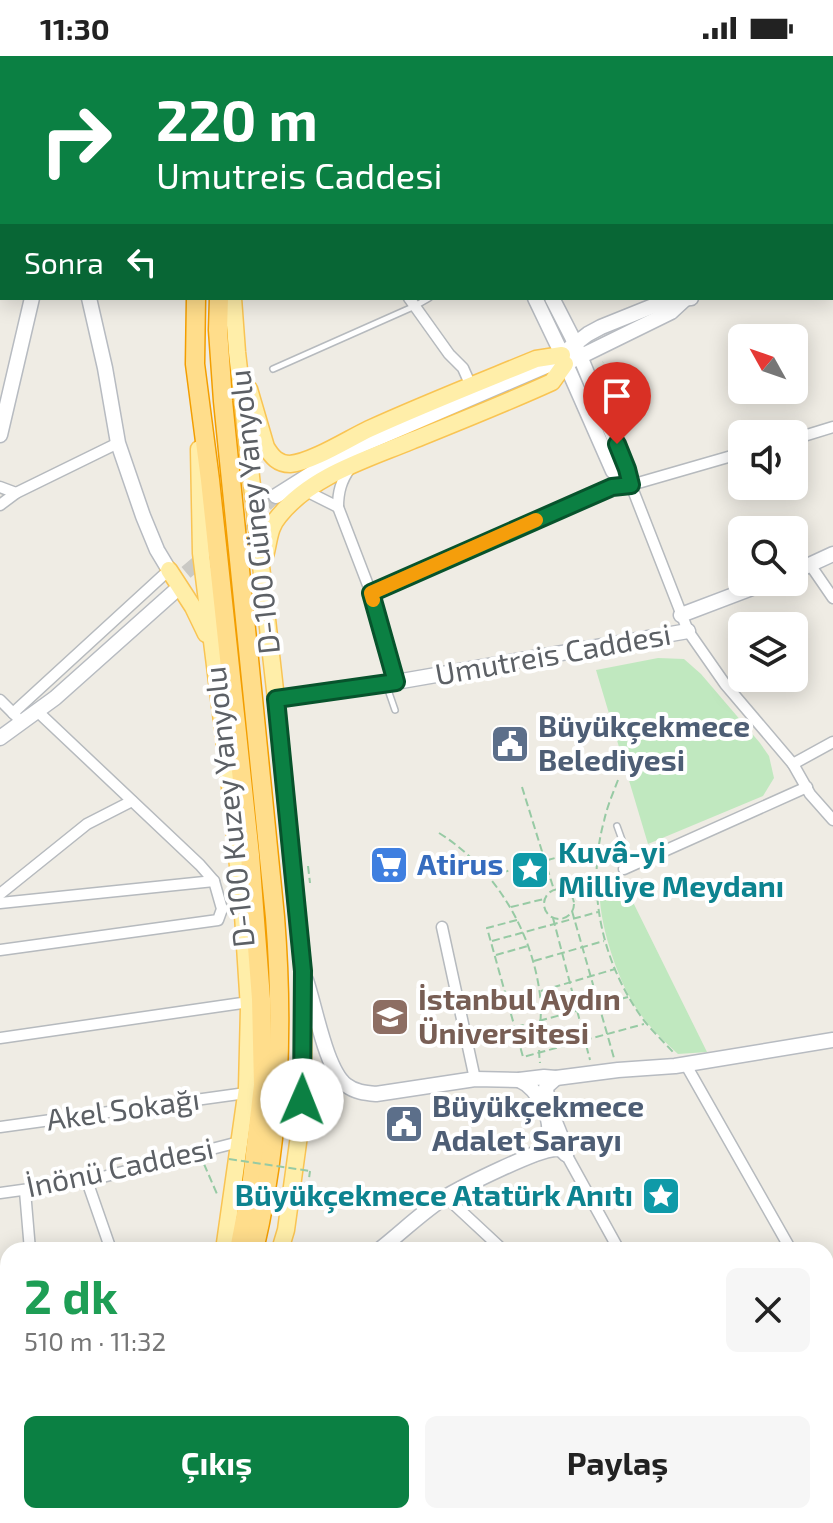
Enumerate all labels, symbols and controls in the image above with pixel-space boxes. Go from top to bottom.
text: 11:30 [40,10,110,46]
text: 220 m [156,85,318,152]
icon: right [24,88,128,192]
text: Umutreis Caddesi [156,153,442,196]
icon: left [120,240,164,284]
text: Sonra [24,244,104,280]
north arrow [728,324,808,404]
map controls [728,324,808,692]
pin [583,362,651,444]
street label: D-100 Güney Yanyolu [220,368,286,656]
icon: arrive [595,374,639,418]
button: sound [728,420,808,500]
button: search [728,516,808,596]
button: layers [728,612,808,692]
street label: Umutreis Caddesi [432,615,673,691]
street label: D-100 Kuzey Yanyolu [195,665,261,950]
place label: Büyükçekmece Belediyesi [538,707,750,778]
public building icon: Büyükçekmece Belediyesi [489,723,531,765]
place label: Kuvâ-yi Milliye Meydanı [558,833,784,904]
supermarket icon: Atirus [368,844,410,886]
place label: Atirus [417,845,503,881]
place icon: Kuvâ-yi Milliye Meydanı [509,849,551,891]
place label: İstanbul Aydın Üniversitesi [418,980,621,1050]
school or university icon: İstanbul Aydın Üniversitesi [369,996,411,1038]
position arrow [260,1058,344,1142]
street label: Akel Sokağı [44,1079,202,1137]
place label: Büyükçekmece Adalet Sarayı [432,1087,644,1158]
public building icon: Büyükçekmece Adalet Sarayı [383,1103,425,1145]
street label: İnönü Caddesi [23,1129,216,1203]
place icon: Büyükçekmece Atatürk Anıtı [640,1175,682,1217]
place label: Büyükçekmece Atatürk Anıtı [235,1176,633,1214]
text: 2 dk [24,1266,118,1324]
button: close [726,1268,810,1352]
text: 510 m · 11:32 [24,1325,166,1356]
button: Çıkış [24,1416,409,1508]
button: Paylaş [425,1416,810,1508]

